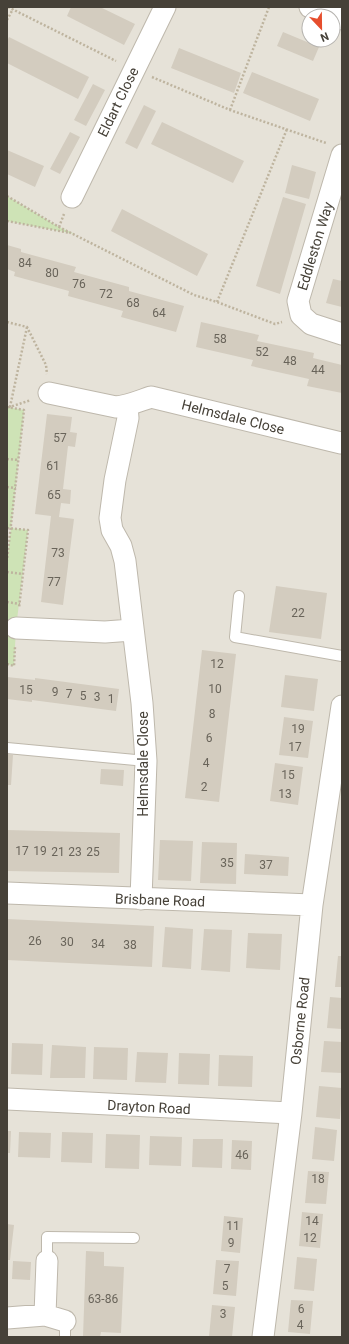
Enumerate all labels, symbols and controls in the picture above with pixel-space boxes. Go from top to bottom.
north arrow [301,8,341,48]
text: N [318,29,331,44]
street label: Eldart Close [94,65,142,139]
street label: Eddleston Way [294,199,336,292]
house number: 84 [18,256,32,270]
house number: 80 [45,266,59,280]
house number: 76 [72,277,86,291]
house number: 72 [99,287,113,301]
house number: 68 [126,296,140,310]
house number: 64 [152,306,166,320]
house number: 58 [213,332,227,346]
house number: 52 [255,345,269,359]
house number: 48 [283,354,297,368]
house number: 44 [311,363,325,377]
street label: Helmsdale Close [180,397,286,437]
house number: 57 [53,431,67,445]
house number: 61 [46,459,60,473]
house number: 65 [47,488,61,502]
house number: 73 [51,546,65,560]
house number: 77 [47,575,61,589]
house number: 22 [291,606,305,620]
house number: 12 [210,657,224,671]
house number: 10 [208,682,222,696]
house number: 15 [19,683,33,697]
house number: 9 [52,685,58,699]
house number: 7 [66,687,73,701]
house number: 5 [80,689,87,703]
house number: 3 [94,690,100,704]
house number: 1 [108,692,114,706]
house number: 8 [209,707,216,721]
street label: Helmsdale Close [135,711,151,817]
house number: 19 [291,722,305,736]
house number: 6 [206,731,213,745]
house number: 17 [288,740,302,754]
house number: 4 [203,756,210,770]
house number: 15 [281,768,295,782]
house number: 2 [201,780,208,794]
house number: 13 [278,787,292,801]
house number: 17 [15,844,29,858]
house number: 19 [33,844,47,858]
house number: 21 [51,845,65,859]
house number: 23 [68,845,82,859]
house number: 25 [86,845,100,859]
house number: 35 [220,856,234,870]
house number: 37 [259,858,273,872]
street label: Brisbane Road [115,890,205,910]
house number: 26 [28,934,42,948]
house number: 30 [60,935,74,949]
house number: 34 [91,937,105,951]
house number: 38 [123,938,137,952]
street label: Osborne Road [287,976,313,1066]
street label: Drayton Road [107,1097,191,1117]
house number: 46 [235,1148,249,1162]
house number: 18 [311,1172,325,1186]
house number: 14 [305,1214,319,1228]
house number: 11 [226,1219,240,1233]
house number: 12 [303,1231,317,1245]
house number: 9 [228,1236,234,1250]
house number: 7 [224,1262,231,1276]
house number: 5 [222,1279,229,1293]
house number: 63-86 [88,1292,118,1306]
house number: 6 [298,1302,305,1316]
house number: 3 [220,1307,226,1321]
house number: 4 [297,1318,304,1332]

